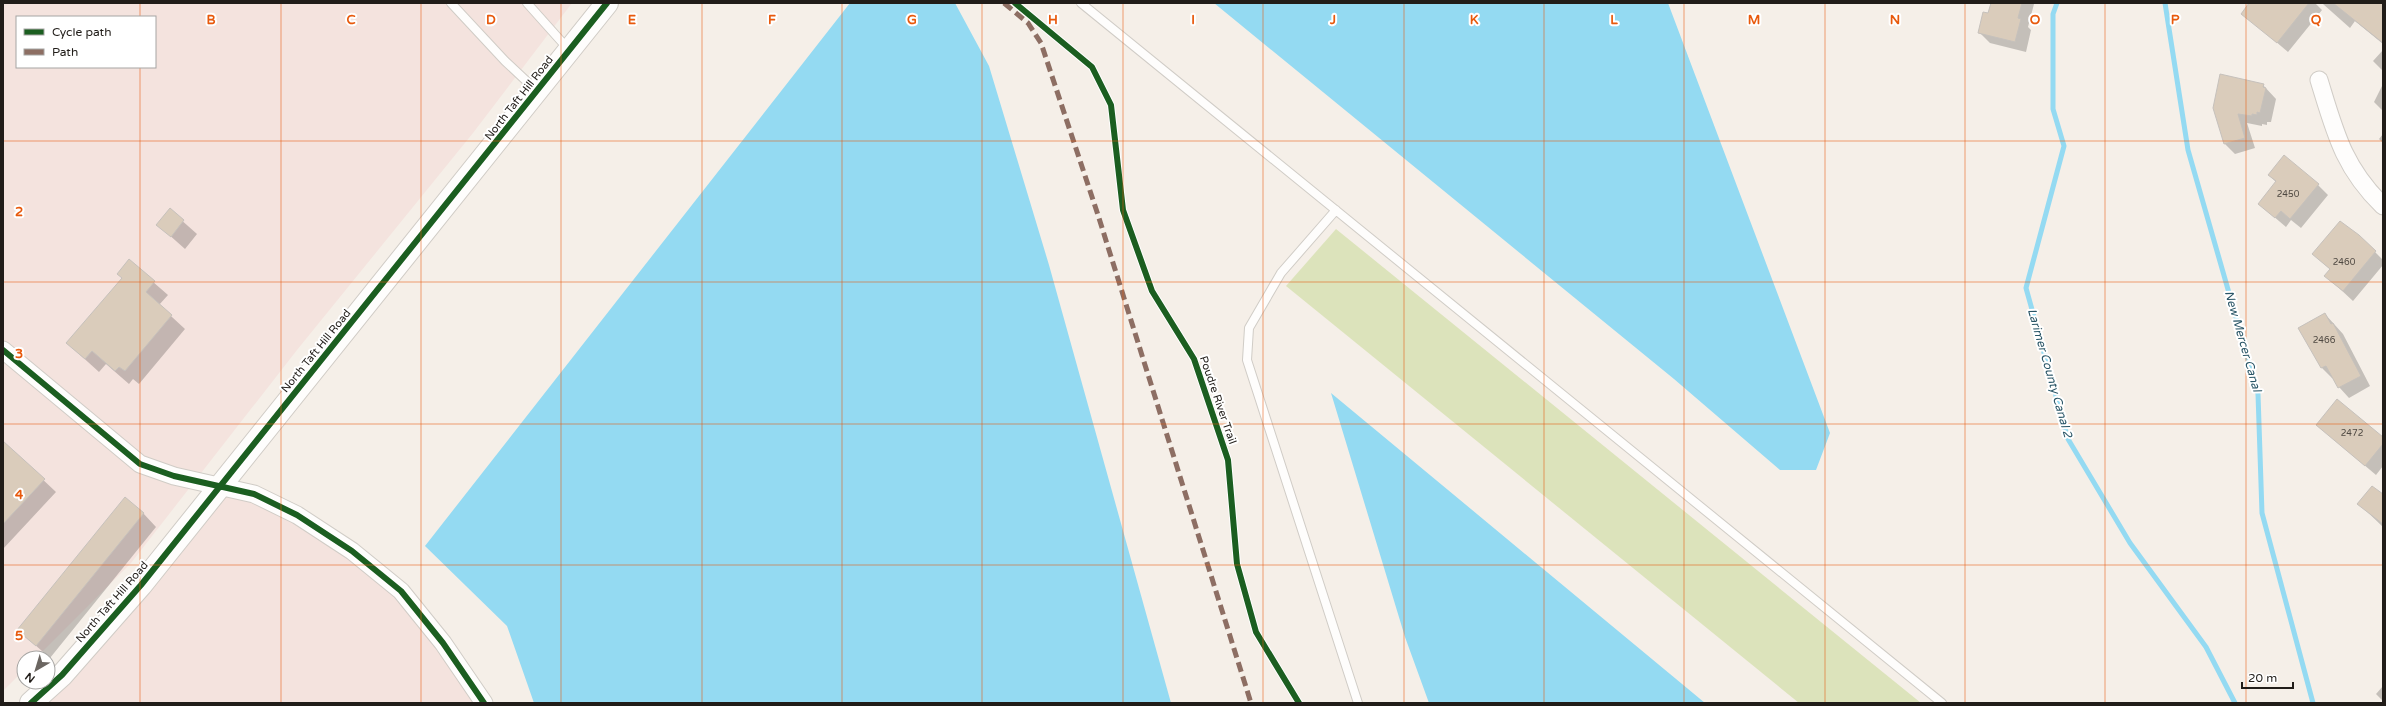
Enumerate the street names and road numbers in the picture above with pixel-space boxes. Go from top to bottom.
street label: North Taft Hill Road [482,53,556,143]
street label: North Taft Hill Road [278,307,354,395]
street label: Poudre River Trail [1197,354,1239,446]
street label: North Taft Hill Road [73,559,151,645]

